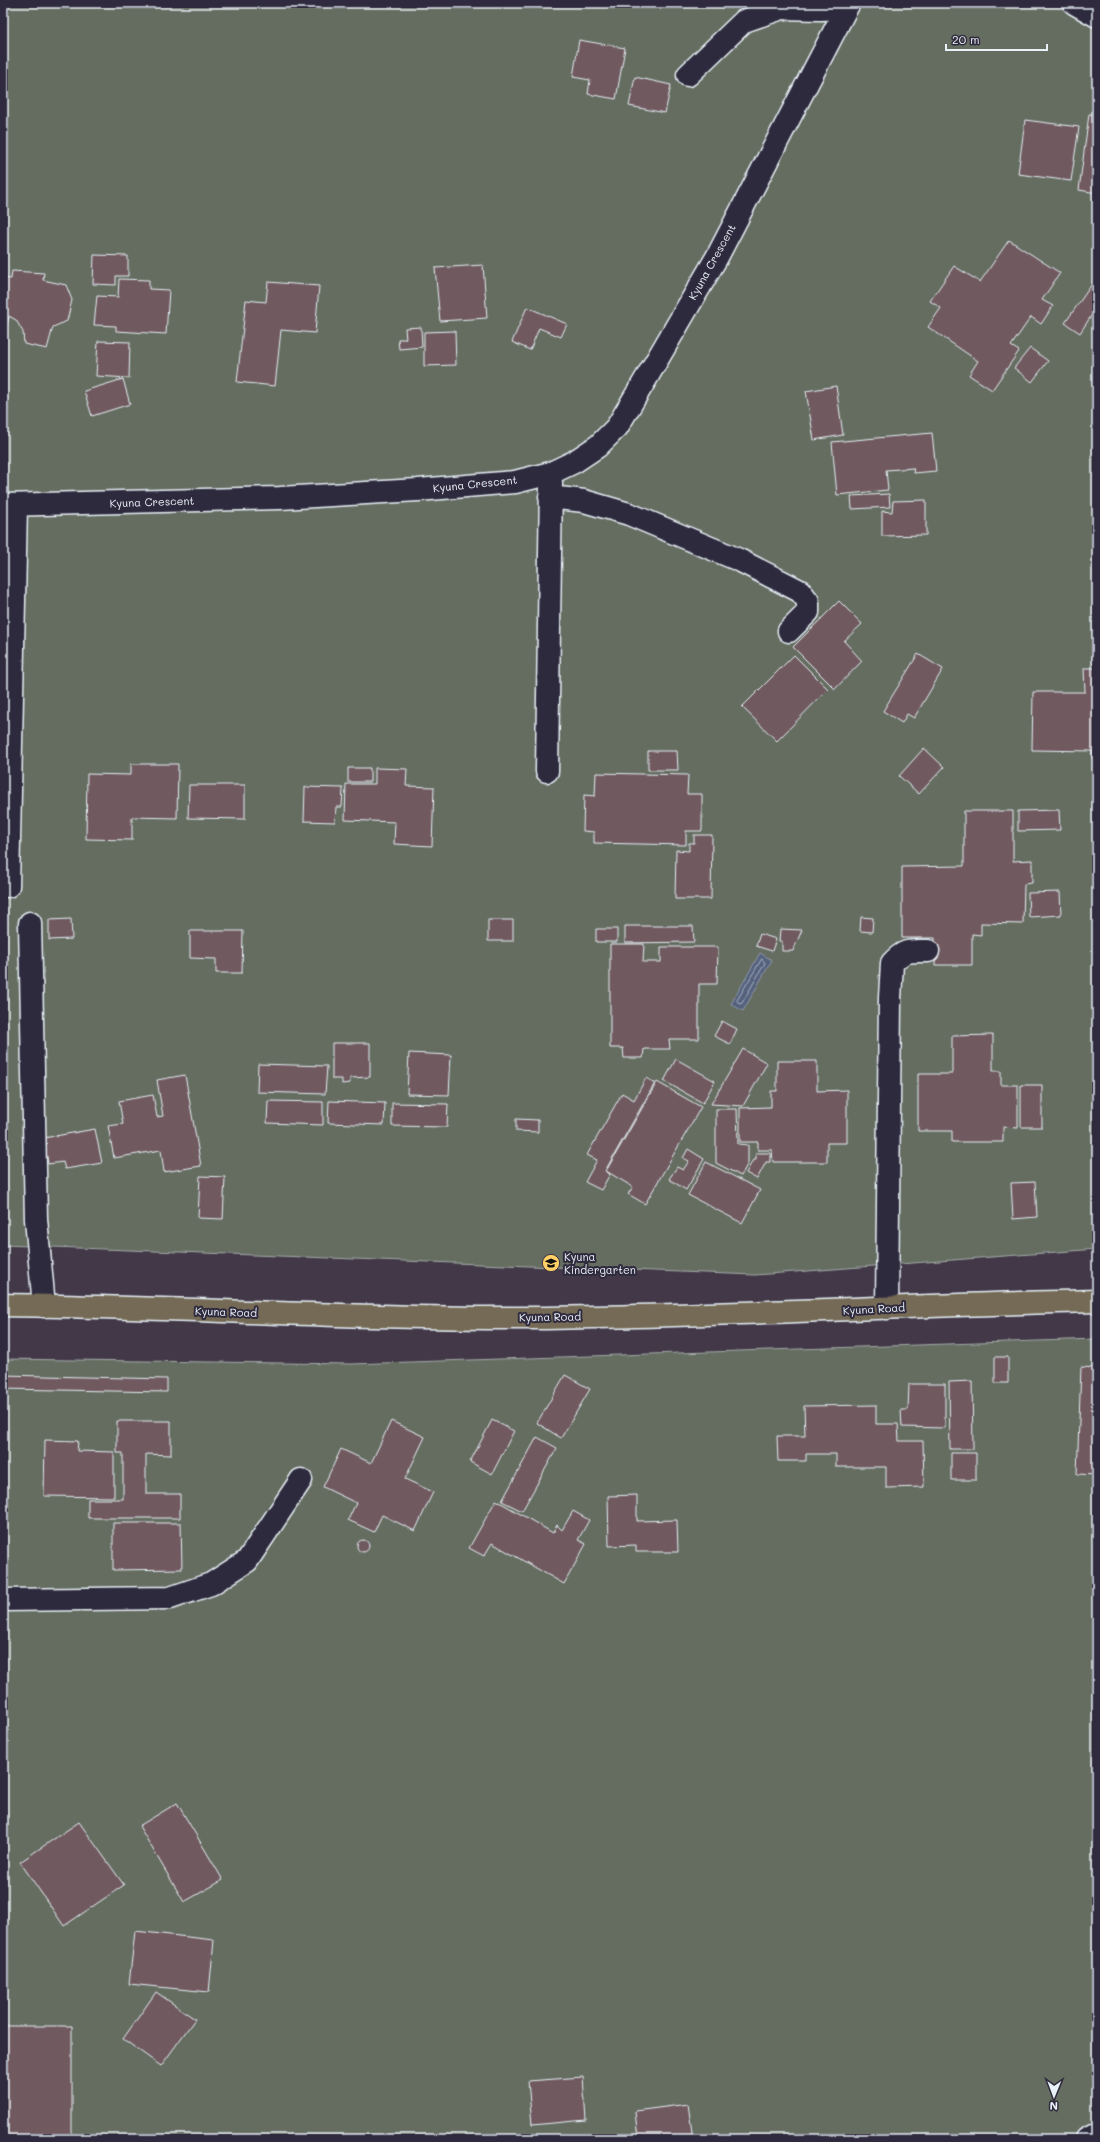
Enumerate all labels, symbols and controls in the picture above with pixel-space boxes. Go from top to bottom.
scale bar [946,26,1047,52]
text: 20 m [952,31,980,47]
street label: Kyuna Crescent [684,221,739,302]
street label: Kyuna Crescent [432,472,518,495]
street label: Kyuna Crescent [109,493,195,510]
place label: Kyuna Kindergarten [564,1249,636,1277]
school or university icon: Kyuna Kindergarten [541,1253,561,1273]
street label: Kyuna Road [842,1299,905,1318]
street label: Kyuna Road [195,1303,257,1320]
street label: Kyuna Road [519,1308,581,1325]
north arrow [1034,2076,1074,2116]
text: N [1050,2099,1058,2114]

